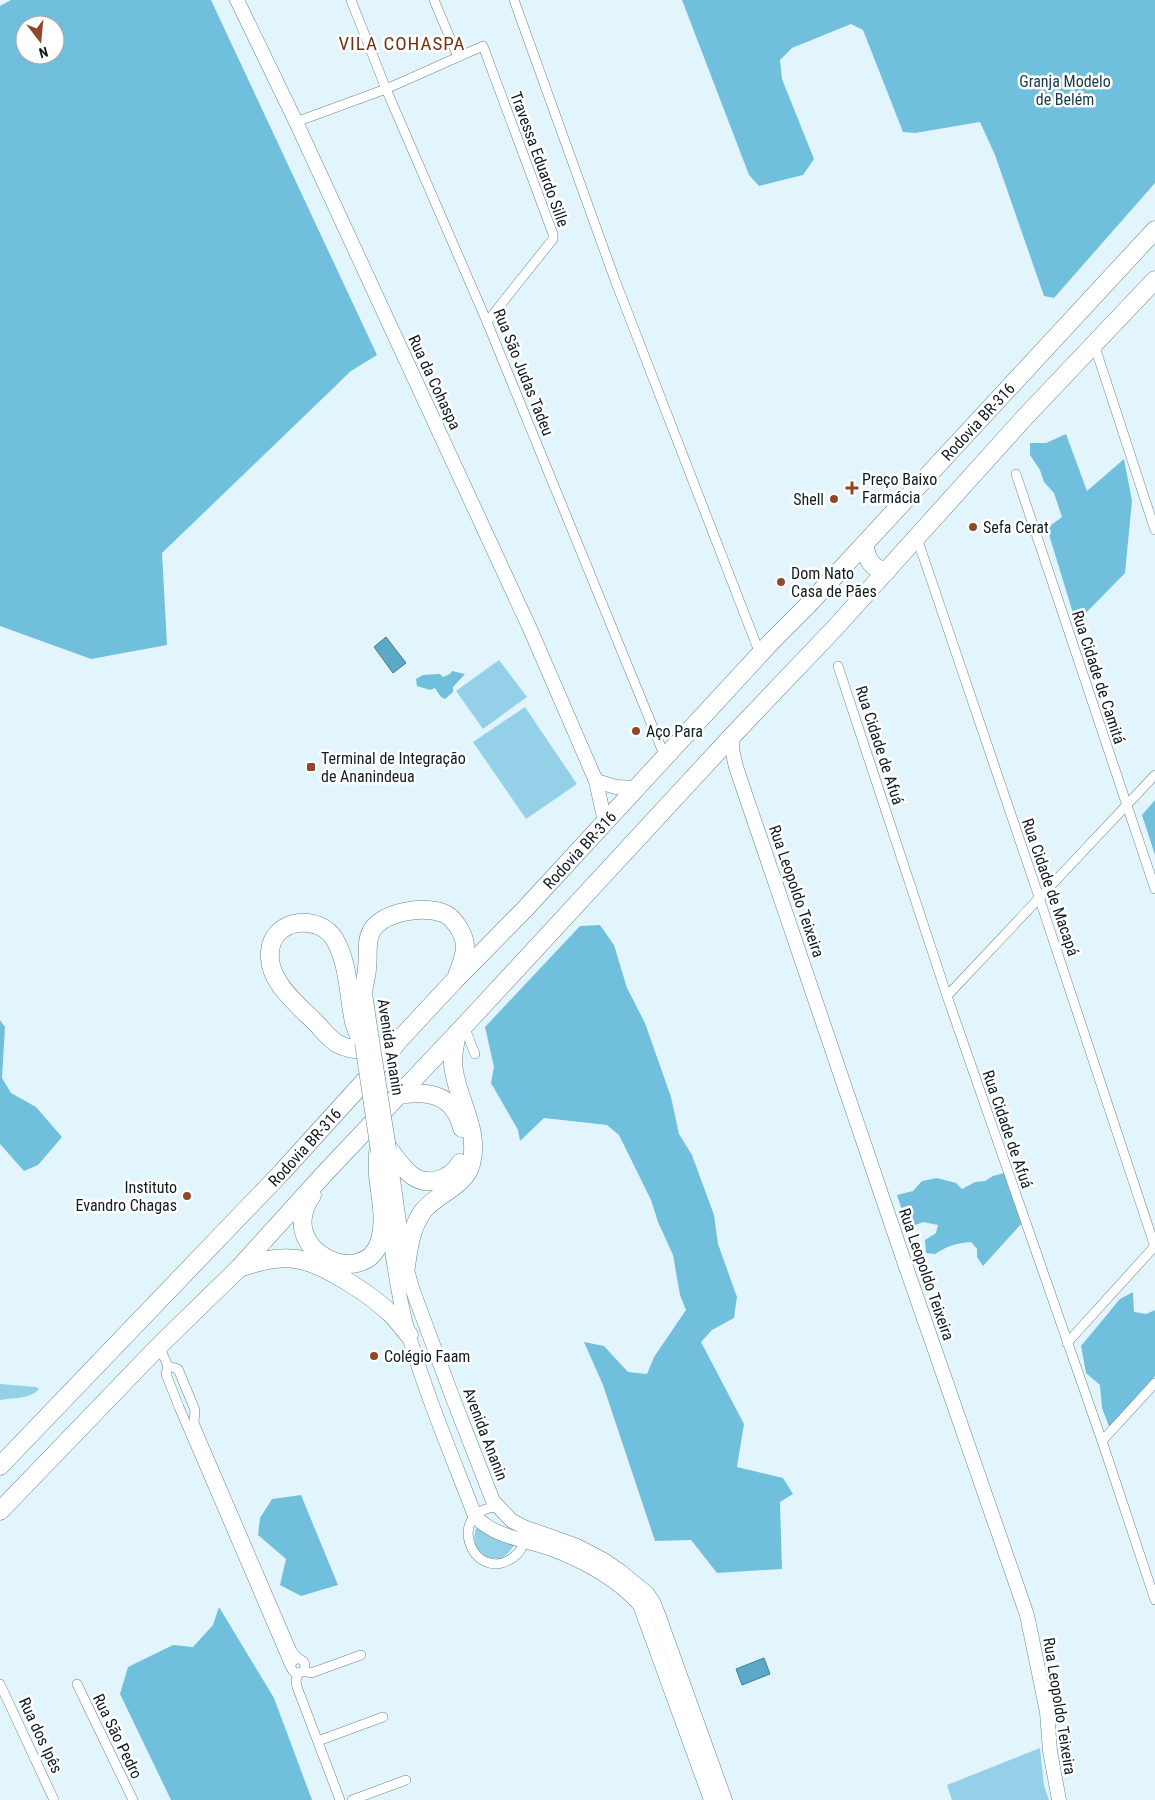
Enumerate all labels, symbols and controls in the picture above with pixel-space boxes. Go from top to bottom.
north arrow [15,15,65,65]
district label: VILA COHASPA [338,32,466,55]
text: N [37,44,50,61]
park label: Granja Modelo de Belém [1019,72,1111,109]
street label: Travessa Eduardo Sille [506,89,573,229]
street label: Rua São Judas Tadeu [489,306,558,438]
street label: Rua da Cohaspa [404,332,465,433]
street label: Rodovia BR-316 [938,379,1019,465]
place label: Preço Baixo Farmácia [862,470,937,507]
marker: Preço Baixo Farmácia [846,482,858,494]
place label: Shell [793,490,824,509]
marker: Shell [828,493,840,505]
place label: Sefa Cerat [983,518,1049,537]
marker: Sefa Cerat [967,521,979,533]
place label: Dom Nato Casa de Pães [791,564,877,601]
marker: Dom Nato Casa de Pães [775,576,787,588]
street label: Rua Cidade de Camitá [1068,608,1129,746]
street label: Rua Cidade de Afuá [851,683,908,807]
place label: Aço Para [646,722,703,741]
marker: Aço Para [630,725,642,737]
place label: Terminal de Integração de Ananindeua [321,749,466,786]
marker: Terminal de Integração de Ananindeua [305,761,317,773]
street label: Rodovia BR-316 [539,807,620,893]
street label: Rua Cidade de Macapá [1018,816,1083,959]
street label: Rua Leopoldo Teixeira [765,823,828,960]
street label: Avenida Ananin [373,997,408,1097]
street label: Rua Cidade de Afuá [978,1068,1037,1191]
street label: Rodovia BR-316 [264,1104,345,1190]
place label: Instituto Evandro Chagas [75,1178,177,1215]
marker: Instituto Evandro Chagas [181,1190,193,1202]
street label: Rua Leopoldo Teixeira [895,1206,958,1343]
place label: Colégio Faam [384,1347,470,1366]
marker: Colégio Faam [368,1350,380,1362]
street label: Avenida Ananin [459,1385,512,1483]
street label: Rua Leopoldo Teixeira [1039,1636,1080,1776]
street label: Rua São Pedro [89,1691,146,1782]
street label: Rua dos Ipês [15,1694,66,1776]

